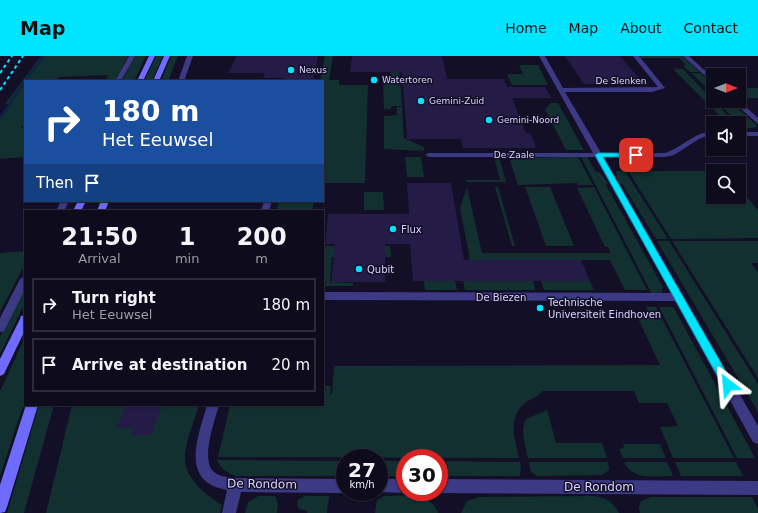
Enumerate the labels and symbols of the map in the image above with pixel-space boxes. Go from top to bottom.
marker: Nexus [286,65,296,75]
place label: Nexus [299,65,327,75]
north arrow [706,68,746,108]
marker: Watertoren [369,75,379,85]
place label: Watertoren [382,75,432,85]
street label: De Slenken [596,76,646,86]
marker: Gemini-Zuid [416,96,426,106]
place label: Gemini-Zuid [429,96,484,106]
marker: Gemini-Noord [484,115,494,125]
place label: Gemini-Noord [497,115,559,125]
pin [619,138,653,172]
street label: De Zaale [494,150,535,160]
marker: Flux [388,224,398,234]
place label: Flux [401,224,422,235]
marker: Qubit [354,264,364,274]
place label: Qubit [367,264,394,275]
street label: De Biezen [476,292,526,303]
place label: Technische Universiteit Eindhoven [547,297,661,320]
marker: Technische Universiteit Eindhoven [535,303,545,313]
position arrow [707,364,749,406]
speed limit sign: 30 [396,449,448,501]
street label: De Rondom [227,476,297,492]
street label: De Rondom [564,480,634,494]

